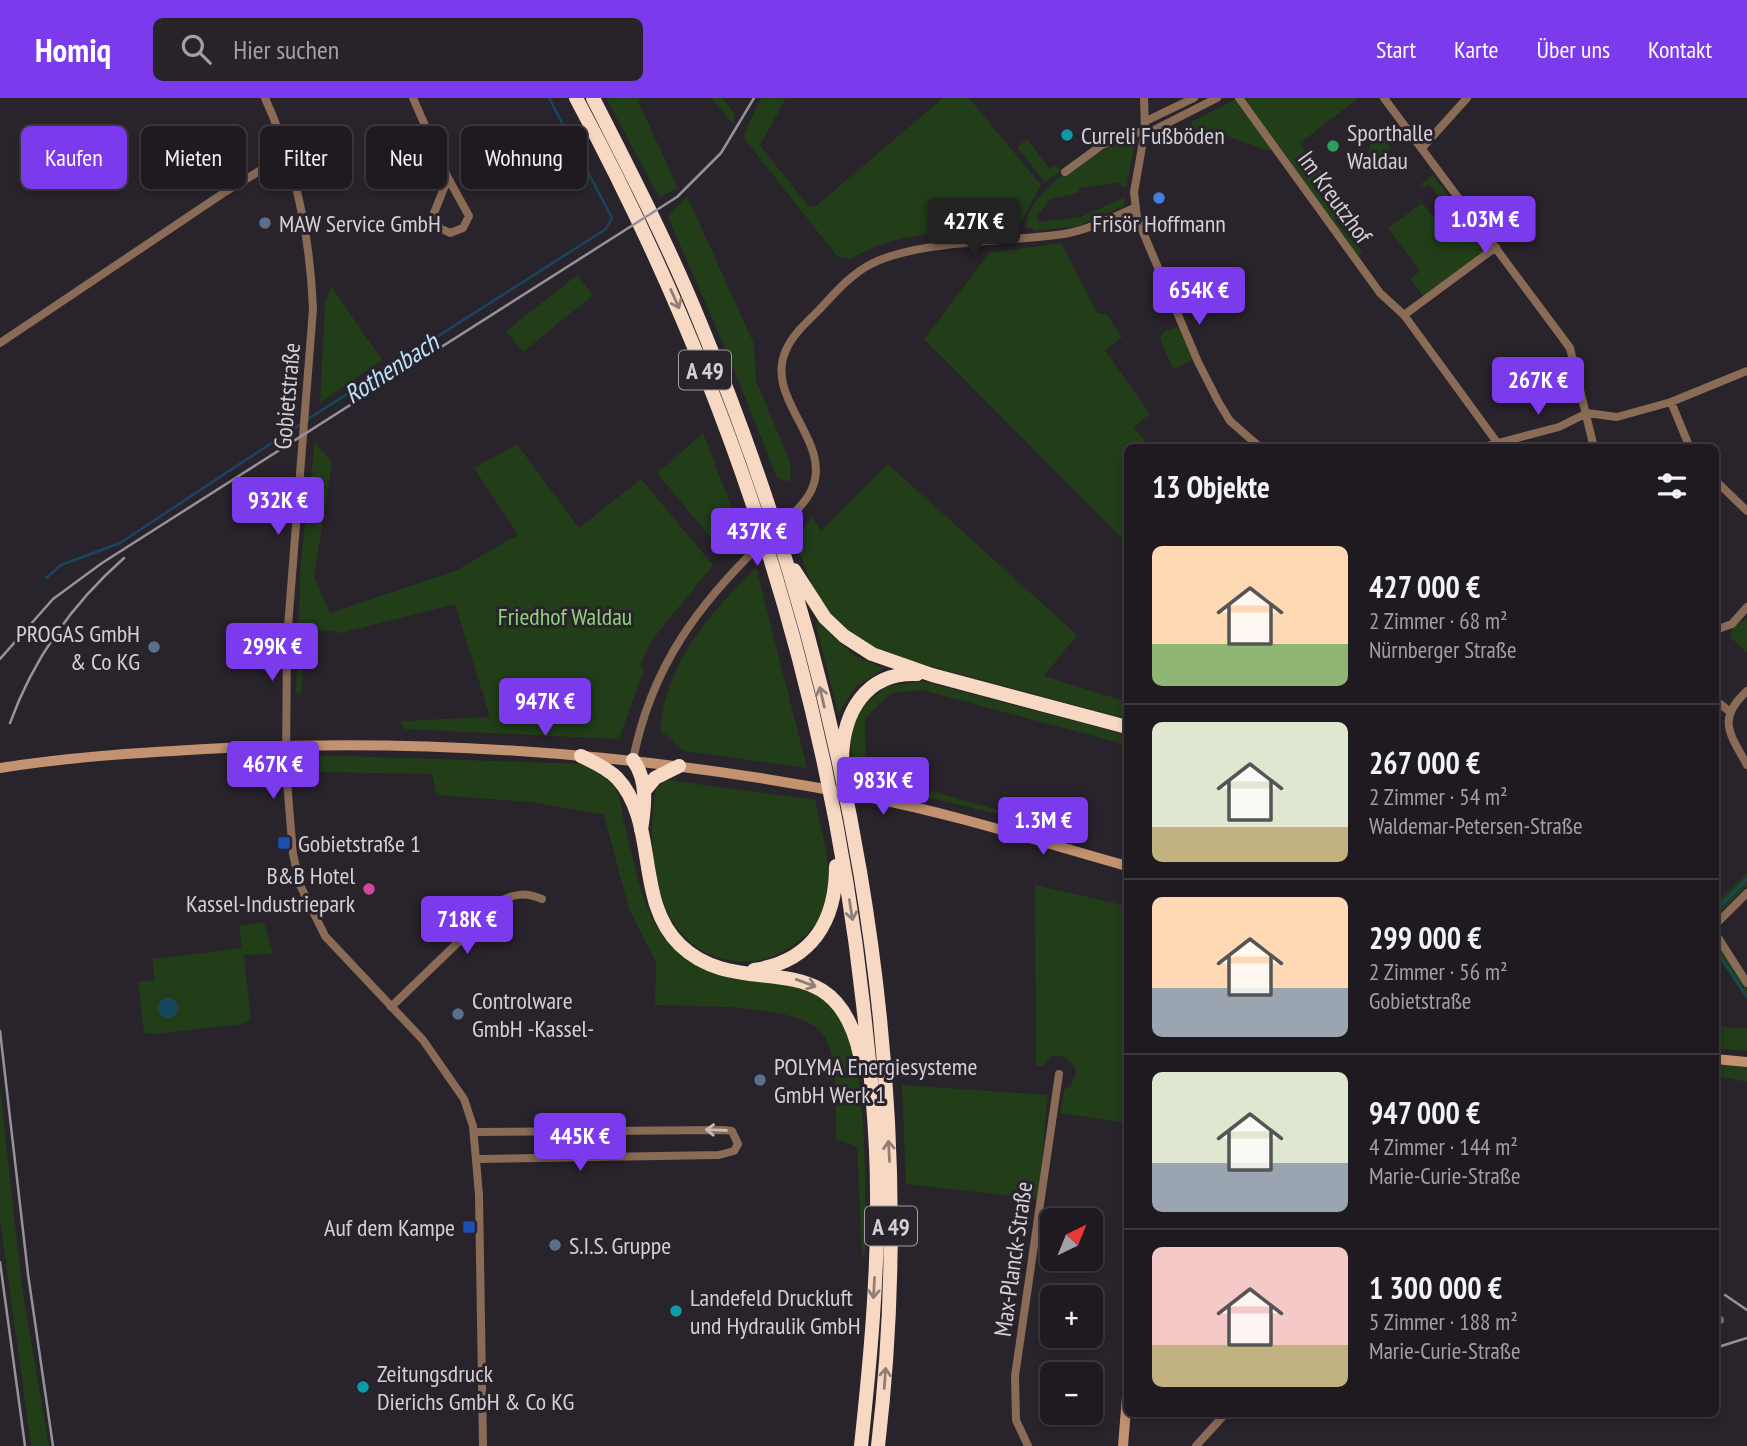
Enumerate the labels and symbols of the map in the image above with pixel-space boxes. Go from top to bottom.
place label: Sporthalle Waldau [1347,117,1433,176]
place label: Curreli Fußböden [1081,120,1225,151]
marker: Curreli Fußböden [1059,127,1075,143]
marker: Sporthalle Waldau [1325,138,1341,154]
street label: Im Kreutzhof [1291,145,1379,250]
marker: Frisör Hoffmann [1151,190,1167,206]
pin: 1.03M € [1420,197,1550,256]
pin: 427K € [917,198,1031,258]
place label: MAW Service GmbH [279,208,441,239]
place label: Frisör Hoffmann [1092,208,1226,239]
marker: MAW Service GmbH [257,215,273,231]
pin: 654K € [1142,268,1256,327]
one-way arrow [669,288,682,309]
water label: Rothenbach [338,324,446,411]
street label: Gobietstraße [267,341,307,451]
road number: A 49 [679,350,731,390]
pin: 267K € [1481,358,1595,417]
pin: 932K € [221,478,335,537]
pin: 437K € [700,508,814,568]
park label: Friedhof Waldau [498,601,632,632]
place label: PROGAS GmbH & Co KG [16,618,140,677]
pin: 299K € [215,624,329,683]
marker: PROGAS GmbH & Co KG [146,639,162,655]
pin: 947K € [488,678,602,738]
one-way arrow [815,686,829,709]
pin: 467K € [216,742,330,801]
pin: 983K € [826,758,940,817]
pin: 1.3M € [986,798,1100,857]
place label: Gobietstraße 1 [298,828,421,859]
marker: Gobietstraße 1 [276,835,292,851]
place label: B&B Hotel Kassel-Industriepark [186,860,356,919]
marker: B&B Hotel Kassel-Industriepark [361,881,377,897]
pin: 718K € [410,896,524,956]
one-way arrow [845,898,858,921]
one-way arrow [794,978,816,991]
place label: Controlware GmbH -Kassel- [472,985,594,1044]
marker: Controlware GmbH -Kassel- [450,1006,466,1022]
place label: POLYMA Energiesysteme GmbH Werk 1 [774,1051,977,1110]
marker: POLYMA Energiesysteme GmbH Werk 1 [752,1072,768,1088]
pin: 445K € [523,1114,637,1173]
one-way arrow [705,1124,728,1137]
one-way arrow [883,1140,896,1163]
street label: Max-Planck-Straße [987,1180,1039,1338]
road number: A 49 [865,1206,917,1246]
north arrow [1040,1208,1102,1270]
place label: Auf dem Kampe [324,1212,455,1243]
marker: Auf dem Kampe [461,1219,477,1235]
place label: S.I.S. Gruppe [569,1230,671,1261]
marker: S.I.S. Gruppe [547,1237,563,1253]
one-way arrow [868,1276,881,1299]
place label: Landefeld Druckluft und Hydraulik GmbH [690,1282,861,1341]
marker: Landefeld Druckluft und Hydraulik GmbH [668,1303,684,1319]
place label: Zeitungsdruck Dierichs GmbH & Co KG [377,1358,574,1417]
one-way arrow [879,1367,892,1390]
marker: Zeitungsdruck Dierichs GmbH & Co KG [355,1379,371,1395]

